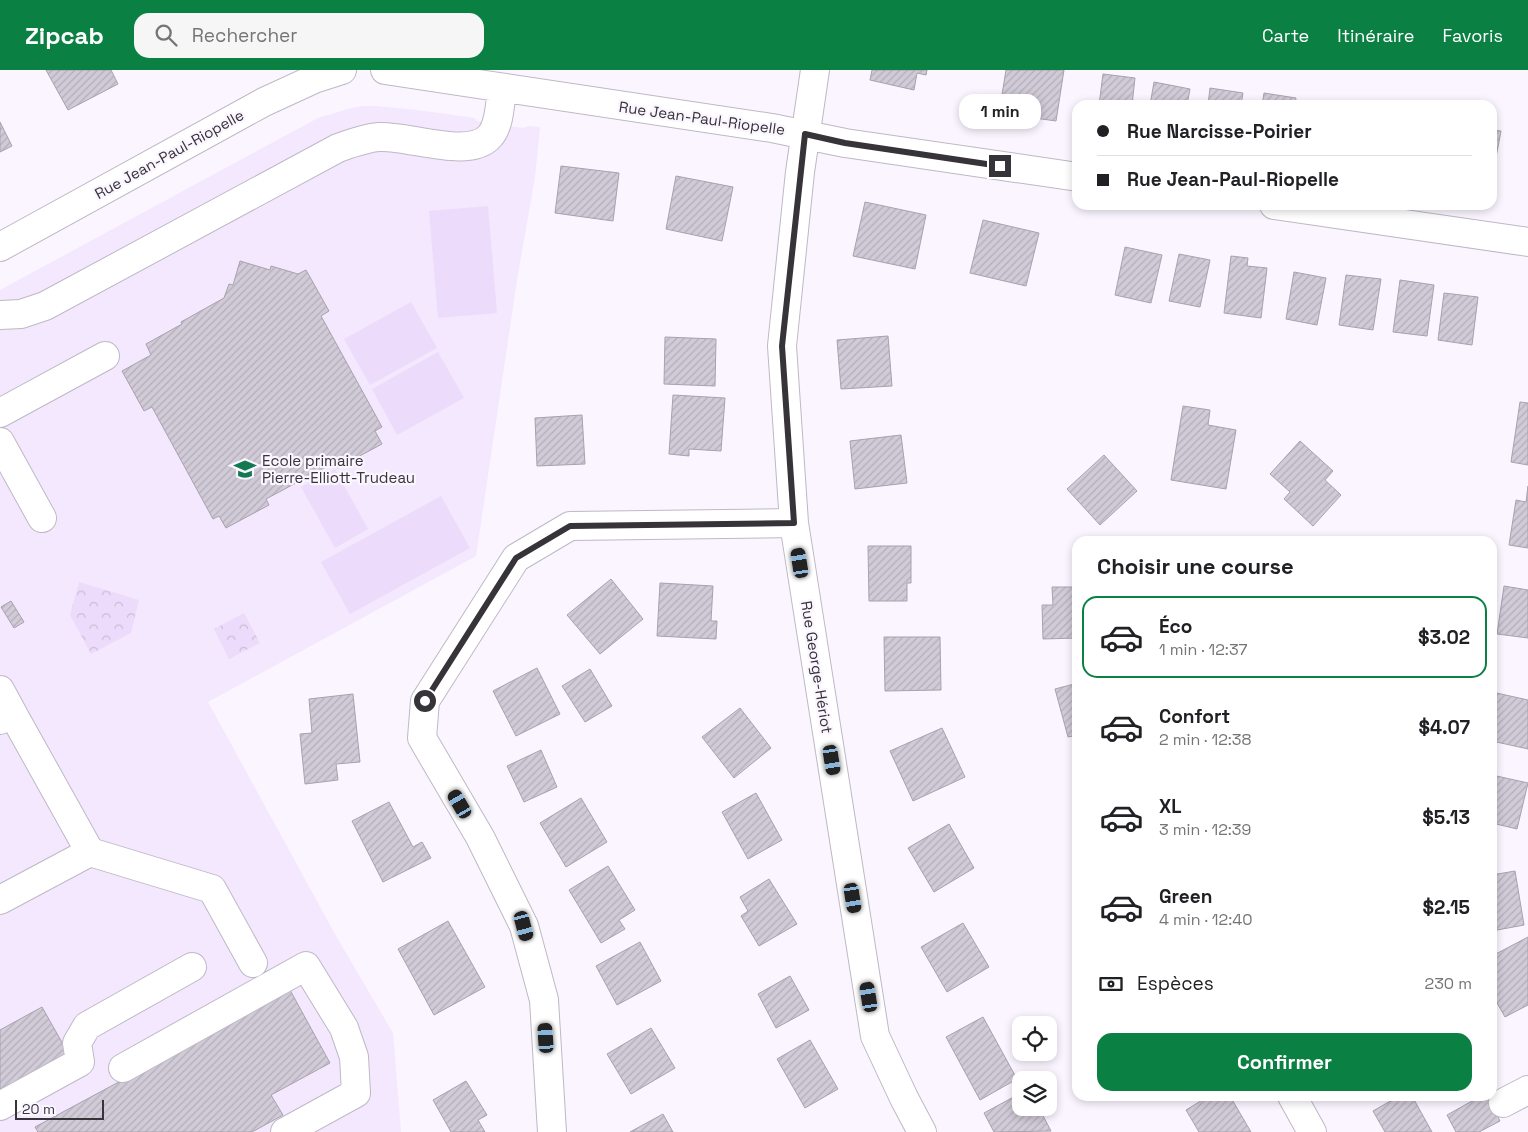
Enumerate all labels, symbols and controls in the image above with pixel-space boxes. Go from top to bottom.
search box [134,13,484,58]
text: Zipcab [25,20,104,51]
icon: search [152,21,180,49]
text: Rechercher [192,23,298,48]
text: Carte [1262,24,1309,47]
text: Itinéraire [1337,24,1414,47]
text: Favoris [1442,24,1503,47]
callout: 1 min [959,93,1041,128]
street label: Rue Jean-Paul-Riopelle [618,97,786,139]
text: 1 min [980,101,1020,122]
street label: Rue Jean-Paul-Riopelle [91,105,247,203]
text: Rue Narcisse-Poirier [1127,119,1312,144]
route end [989,155,1011,177]
text: Rue Jean-Paul-Riopelle [1127,167,1339,192]
place label: Ecole primaire Pierre-Elliott-Trudeau [262,451,415,487]
school or university icon: Ecole primaire Pierre-Elliott-Trudeau [232,456,258,482]
car [790,547,809,579]
text: Choisir une course [1097,552,1294,580]
street label: Rue George-Hériot [797,599,837,735]
text: Éco [1159,614,1192,639]
icon: car [1099,615,1144,660]
text: $3.02 [1418,625,1470,650]
text: 1 min · 12:37 [1159,639,1248,660]
route start [414,690,436,712]
text: Confort [1159,704,1230,729]
icon: car [1099,705,1144,750]
text: $4.07 [1419,715,1470,740]
text: 2 min · 12:38 [1159,729,1251,750]
car [822,744,841,776]
car [446,787,473,821]
text: XL [1159,794,1182,819]
icon: car [1099,795,1144,840]
text: $5.13 [1422,805,1470,830]
text: 3 min · 12:39 [1159,819,1251,840]
car [843,882,862,914]
text: Green [1159,884,1212,909]
icon: car [1099,885,1144,930]
text: $2.15 [1423,895,1470,920]
text: 4 min · 12:40 [1159,909,1252,930]
car [512,910,535,942]
icon: cash [1097,970,1125,998]
text: Espèces [1137,971,1214,996]
text: 230 m [1425,973,1472,994]
car [859,981,878,1013]
map controls [1012,1016,1057,1116]
button: locate [1012,1016,1057,1061]
car [537,1023,554,1053]
button: Confirmer [1097,1033,1472,1091]
button: layers [1012,1071,1057,1116]
scale bar [15,1097,104,1120]
text: 20 m [22,1100,55,1118]

